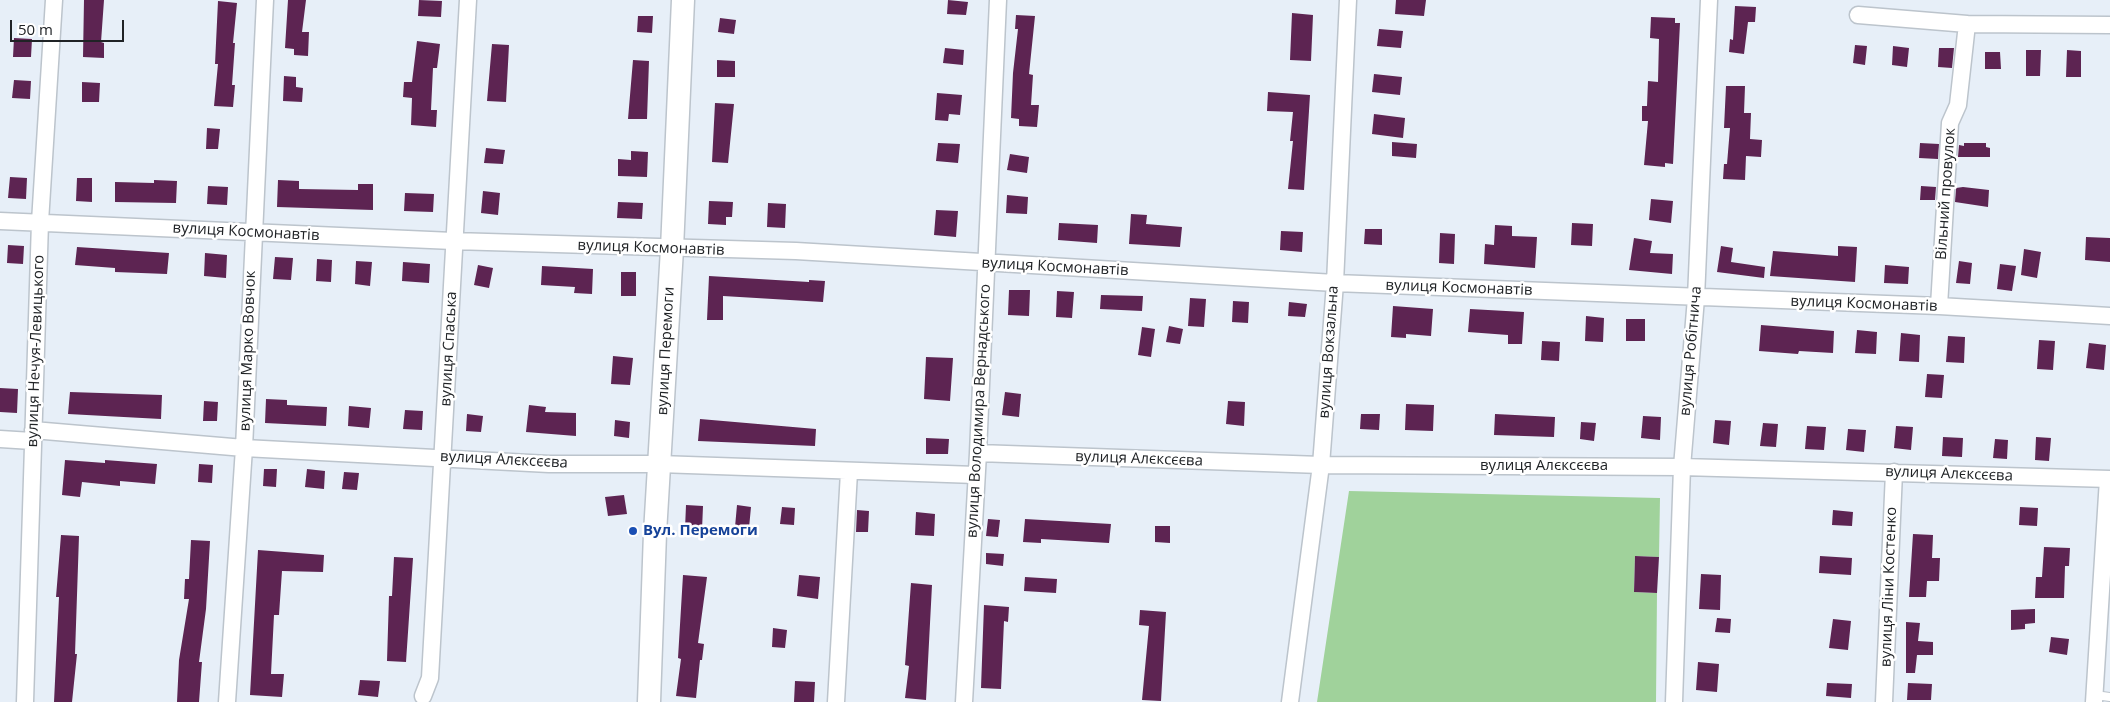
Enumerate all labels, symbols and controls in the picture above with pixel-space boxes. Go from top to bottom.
scale bar [12,10,126,42]
text: 50 m [18,19,53,39]
street label: Вільний провулок [1932,127,1960,261]
street label: вулиця Космонавтів [172,219,320,245]
street label: вулиця Космонавтів [577,236,725,260]
street label: вулиця Нечуя-Левицького [24,254,48,448]
street label: вулиця Космонавтів [981,254,1129,280]
street label: вулиця Марко Вовчок [236,270,260,432]
street label: вулиця Космонавтів [1385,276,1533,300]
street label: вулиця Володимира Вернадського [963,284,995,538]
street label: вулиця Вокзальна [1315,285,1343,419]
street label: вулиця Робітнича [1676,285,1706,417]
street label: вулиця Перемоги [654,286,678,416]
street label: вулиця Спаська [437,291,461,407]
street label: вулиця Космонавтів [1790,292,1938,316]
street label: вулиця Алєксєєва [440,448,568,472]
street label: вулиця Алєксєєва [1075,448,1203,470]
street label: вулиця Алєксєєва [1480,457,1608,475]
street label: вулиця Алєксєєва [1885,463,2013,485]
street label: вулиця Ліни Костенко [1877,507,1901,667]
place label: Вул. Перемоги [643,522,758,540]
marker: Вул. Перемоги [627,525,639,537]

